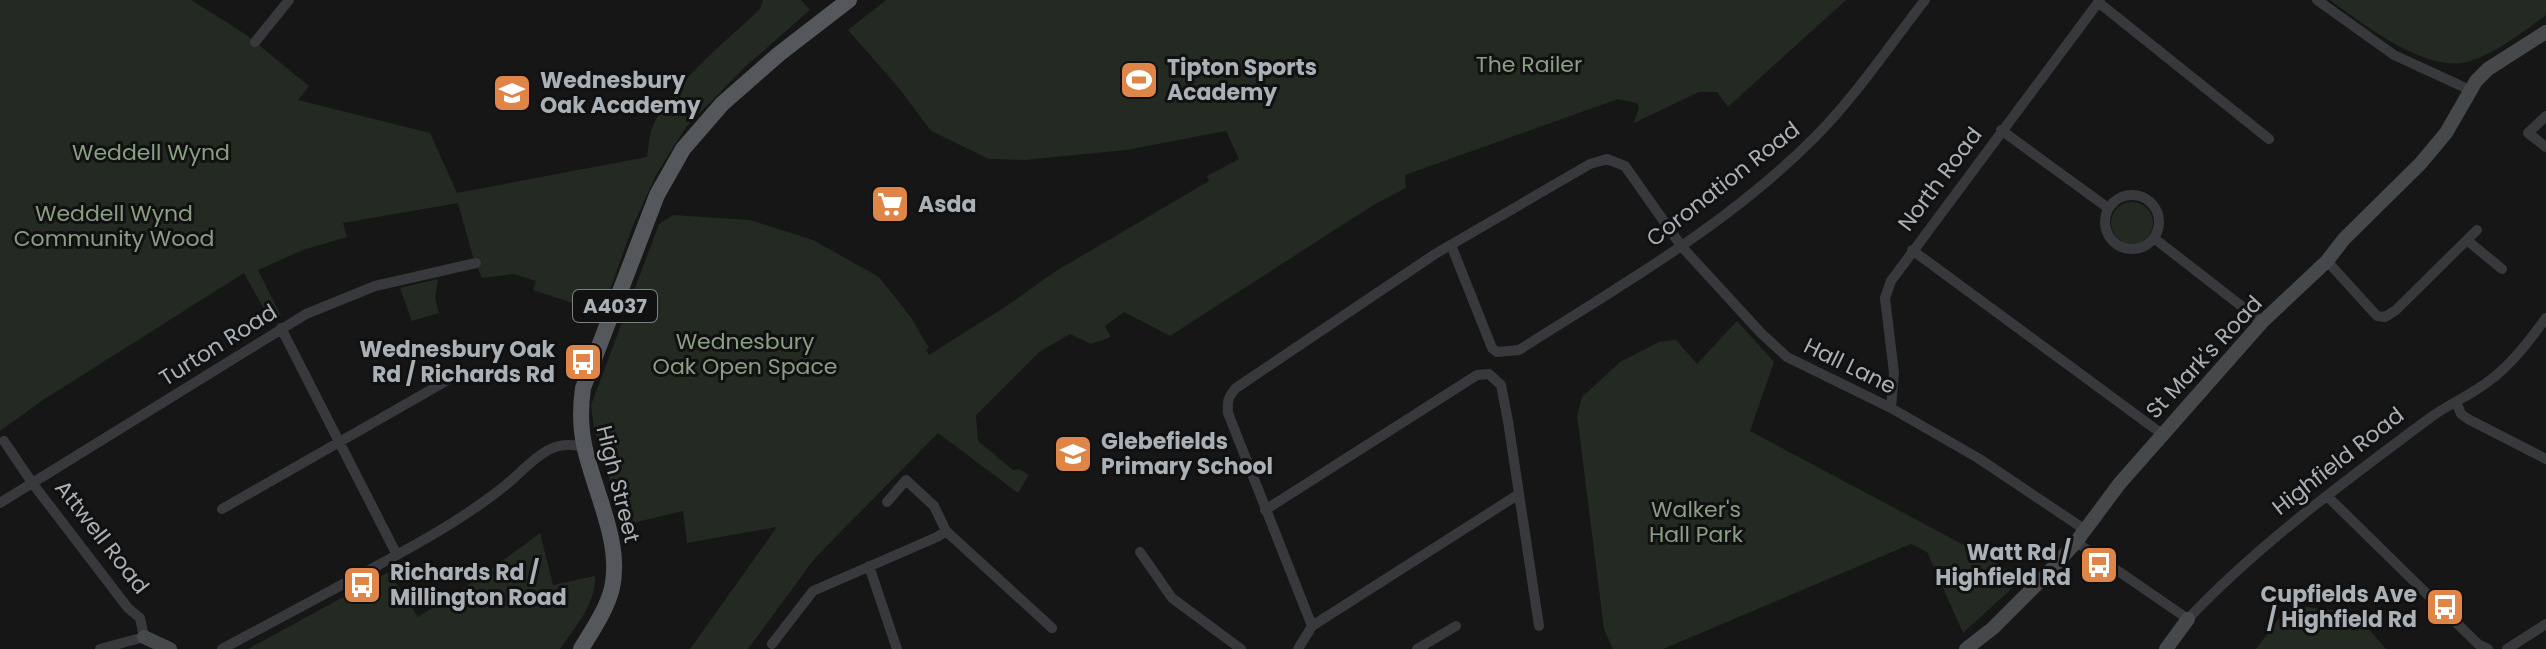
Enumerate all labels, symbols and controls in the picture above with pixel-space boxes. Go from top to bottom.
park label: The Railer [1476,49,1582,80]
place label: Tipton Sports Academy [1167,52,1317,108]
sports icon: Tipton Sports Academy [1118,59,1160,101]
place label: Wednesbury Oak Academy [540,65,701,121]
school or university icon: Wednesbury Oak Academy [491,72,533,114]
street label: Coronation Road [1640,114,1806,254]
street label: North Road [1891,121,1989,237]
park label: Weddell Wynd [72,137,230,168]
supermarket icon: Asda [869,183,911,225]
place label: Asda [918,189,976,220]
park label: Weddell Wynd Community Wood [14,198,214,254]
street label: St Mark's Road [2139,289,2269,425]
road number: A4037 [573,290,657,322]
street label: Turton Road [153,296,283,394]
park label: Wednesbury Oak Open Space [653,326,837,382]
street label: Hall Lane [1799,330,1901,402]
place label: Wednesbury Oak Rd / Richards Rd [359,334,555,390]
bus stop icon: Wednesbury Oak Rd / Richards Rd [562,341,604,383]
street label: Highfield Road [2266,400,2410,522]
street label: High Street [588,422,648,546]
place label: Glebefields Primary School [1101,426,1273,482]
school or university icon: Glebefields Primary School [1052,433,1094,475]
street label: Attwell Road [48,474,156,600]
park label: Walker's Hall Park [1649,494,1744,550]
place label: Watt Rd / Highfield Rd [1935,537,2071,593]
bus stop icon: Watt Rd / Highfield Rd [2078,544,2120,586]
place label: Richards Rd / Millington Road [390,557,567,613]
bus stop icon: Richards Rd / Millington Road [341,564,383,606]
place label: Cupfields Ave / Highfield Rd [2261,579,2417,635]
bus stop icon: Cupfields Ave / Highfield Rd [2424,586,2466,628]

